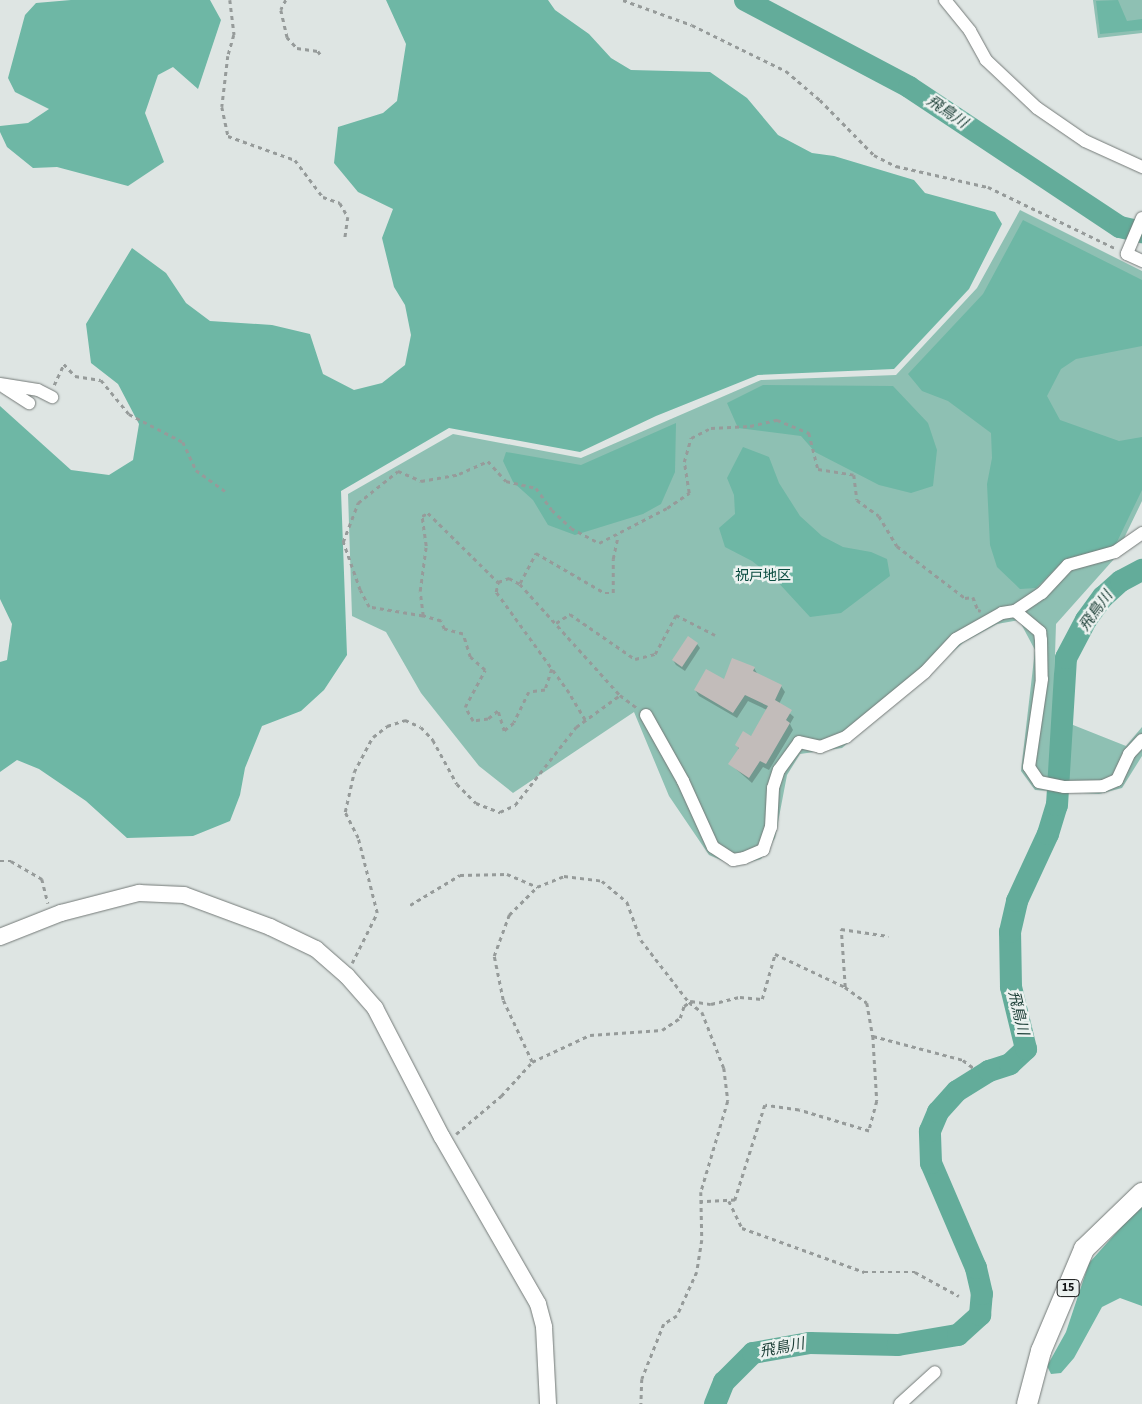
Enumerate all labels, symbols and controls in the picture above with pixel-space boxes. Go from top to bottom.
water label: 飛鳥川 [923,92,971,132]
park label: 祝戸地区 [735,568,791,584]
water label: 飛鳥川 [1075,588,1117,634]
water label: 飛鳥川 [1004,989,1032,1037]
road number: 15 [1056,1278,1080,1298]
water label: 飛鳥川 [758,1335,806,1361]

